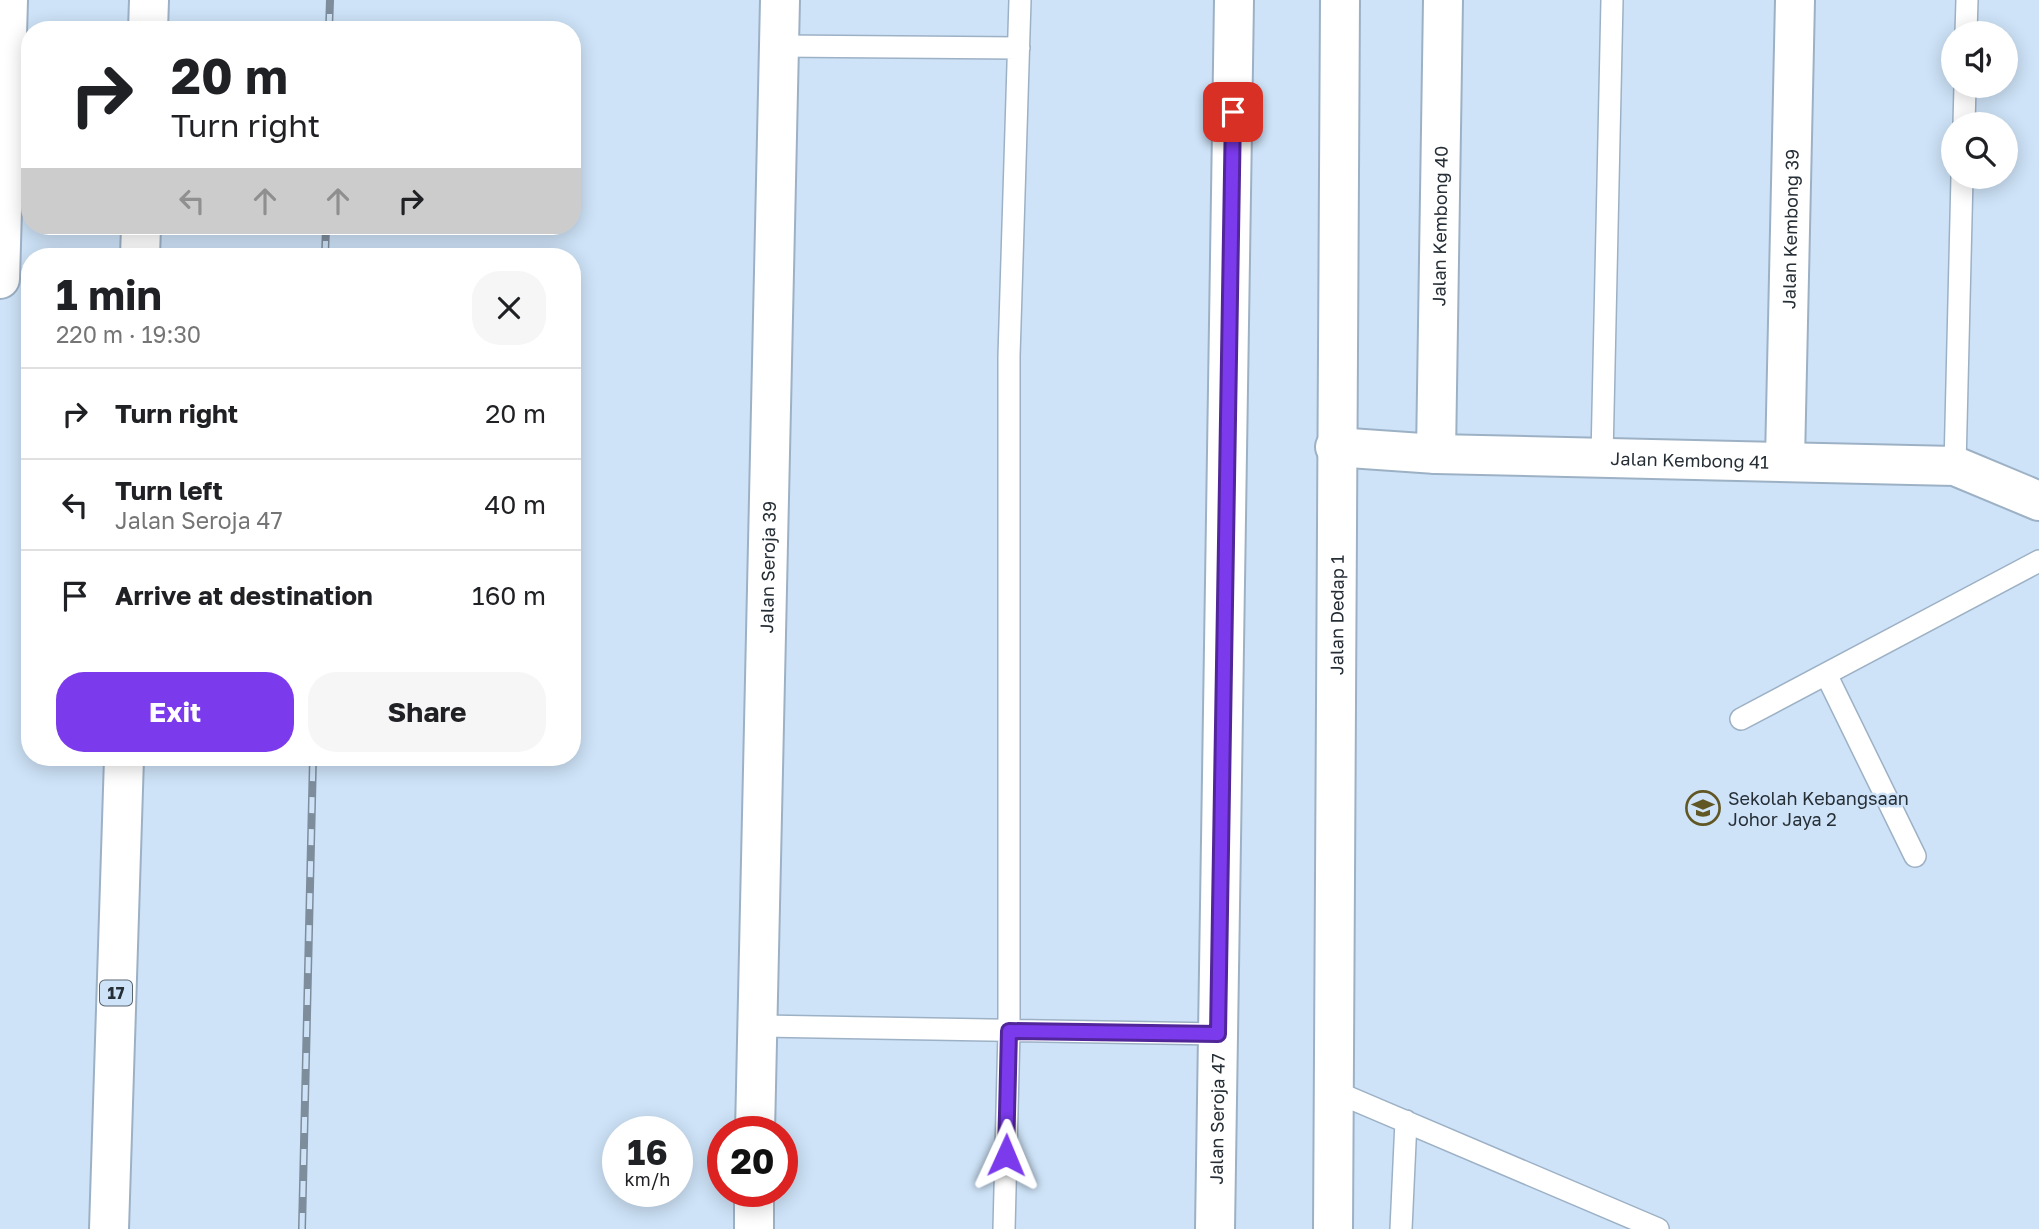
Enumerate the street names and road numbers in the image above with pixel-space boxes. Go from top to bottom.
street label: Jalan Kembong 40 [1427,145,1452,307]
street label: Jalan Kembong 39 [1777,149,1803,309]
street label: Jalan Kembong 41 [1610,447,1769,473]
street label: Jalan Seroja 39 [755,501,780,633]
street label: Jalan Dedap 1 [1325,555,1348,675]
road number: 17 [100,981,132,1006]
street label: Jalan Seroja 47 [1205,1053,1229,1185]

